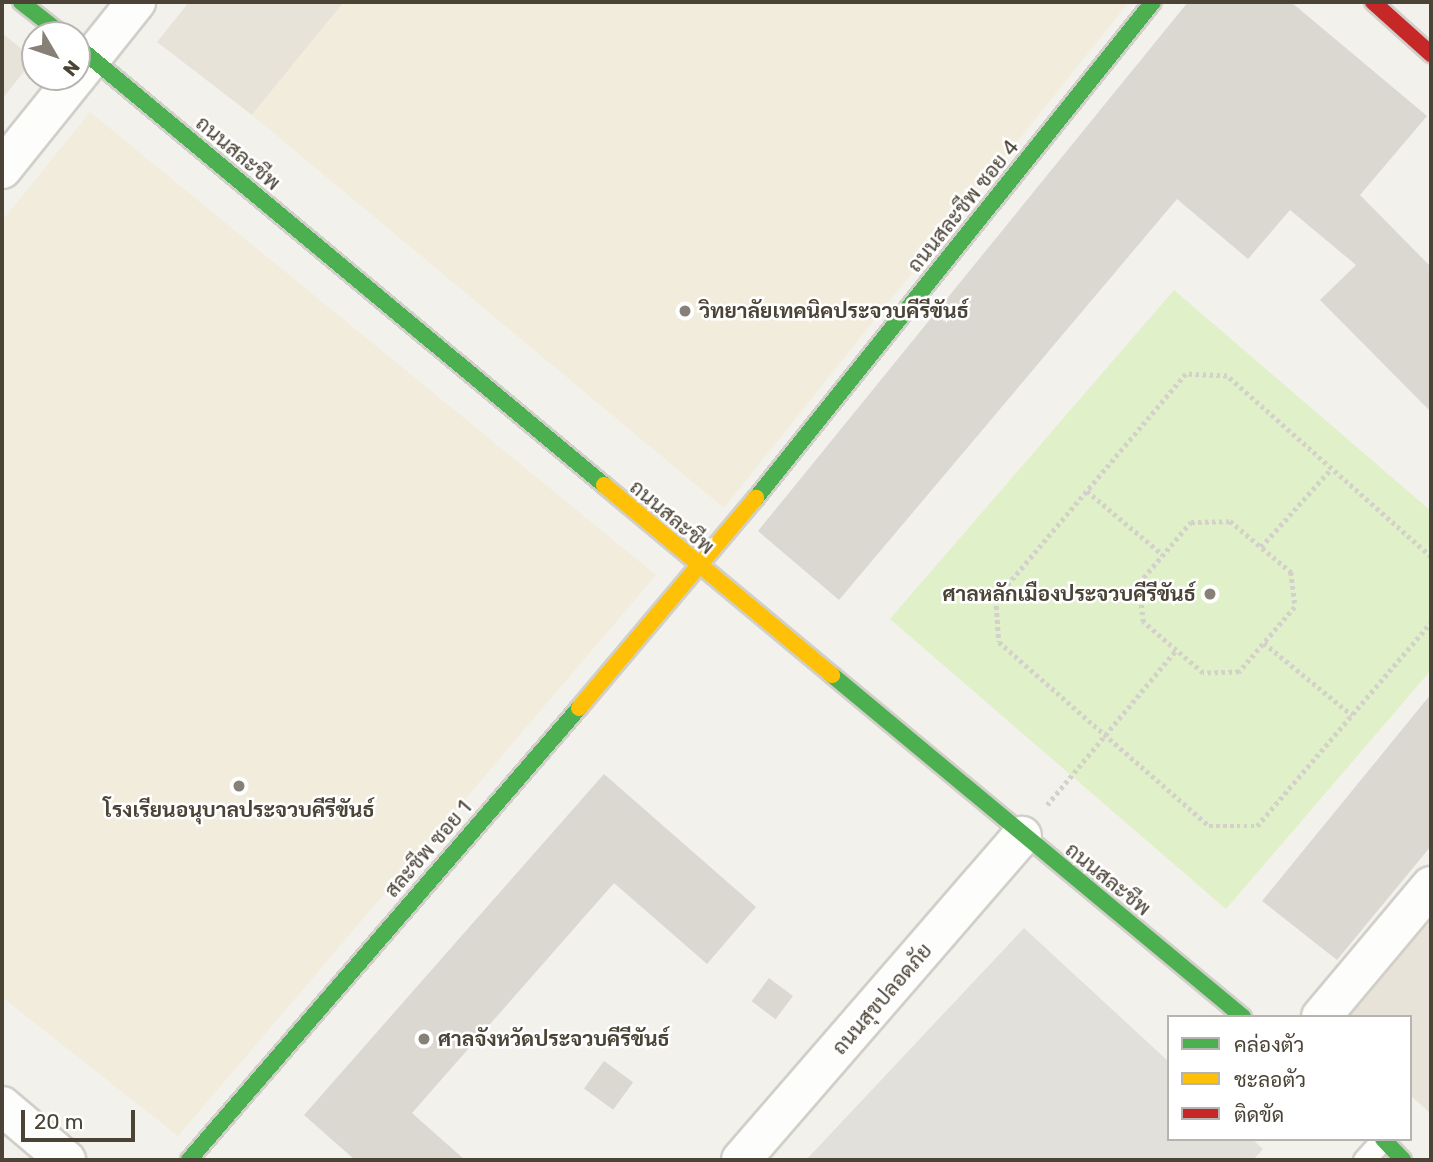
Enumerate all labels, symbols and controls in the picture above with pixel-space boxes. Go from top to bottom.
north arrow [21,21,91,91]
text: N [58,56,84,81]
street label: ถนนสละชีพ [191,110,285,196]
street label: ถนนสละชีพ ซอย 4 [902,135,1024,277]
place label: วิทยาลัยเทคนิคประจวบคีรีขันธ์ [699,298,969,324]
marker: วิทยาลัยเทคนิคประจวบคีรีขันธ์ [677,303,693,319]
street label: ถนนสละชีพ [625,474,719,560]
place label: ศาลหลักเมืองประจวบคีรีขันธ์ [942,581,1196,607]
marker: ศาลหลักเมืองประจวบคีรีขันธ์ [1202,586,1218,602]
marker: โรงเรียนอนุบาลประจวบคีรีขันธ์ [231,778,247,794]
street label: สละชีพ ซอย 1 [379,795,477,903]
place label: โรงเรียนอนุบาลประจวบคีรีขันธ์ [103,797,375,823]
street label: ถนนสละชีพ [1060,837,1156,921]
street label: ถนนสุขปลอดภัย [827,938,937,1060]
legend [1167,1015,1412,1141]
place label: ศาลจังหวัดประจวบคีรีขันธ์ [438,1026,670,1052]
marker: ศาลจังหวัดประจวบคีรีขันธ์ [416,1031,432,1047]
text: คล่องตัว [1234,1032,1304,1057]
text: ชะลอตัว [1234,1067,1306,1092]
scale bar [24,1096,138,1140]
text: ติดขัด [1234,1102,1284,1127]
text: 20 m [34,1109,83,1134]

